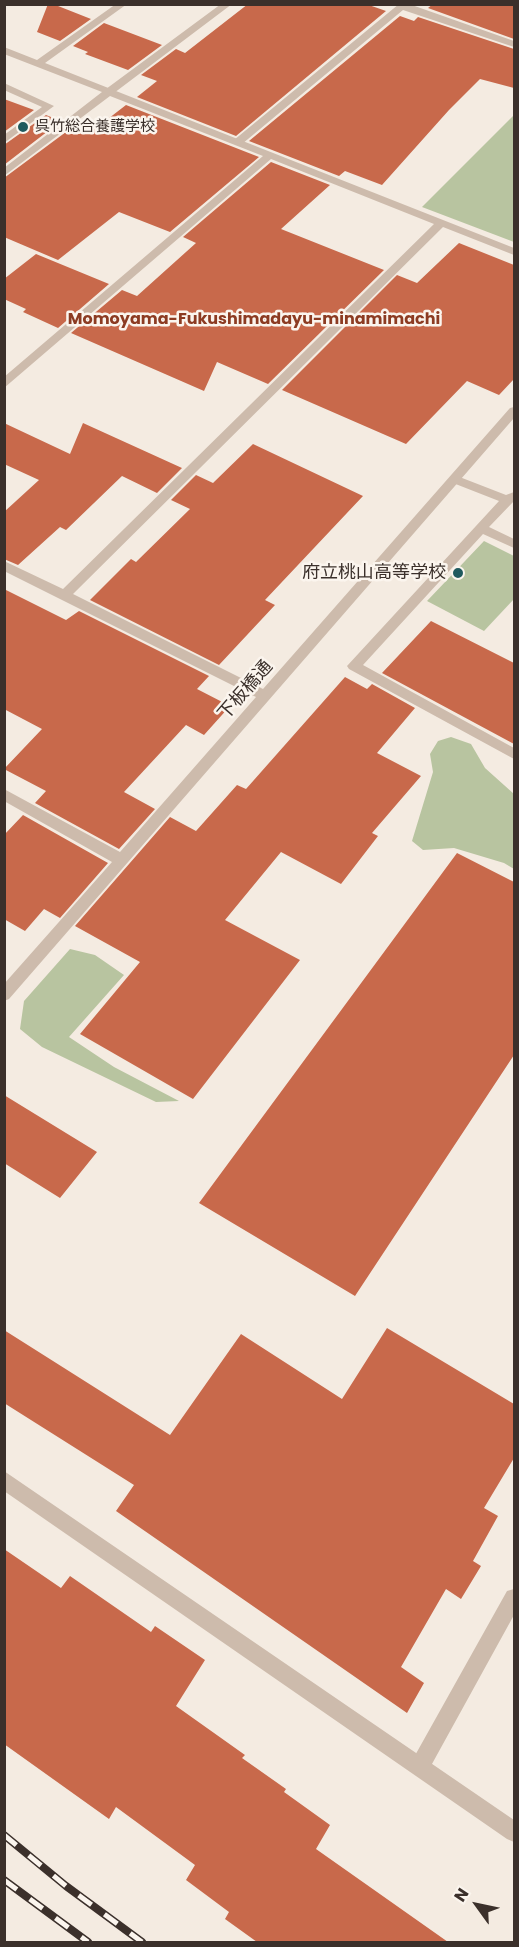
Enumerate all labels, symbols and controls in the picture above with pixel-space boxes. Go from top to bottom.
place label: 呉竹総合養護学校 [35,118,155,136]
marker: 呉竹総合養護学校 [16,120,30,134]
district label: Momoyama-Fukushimadayu-minamimachi [68,310,440,330]
place label: 府立桃山高等学校 [302,562,446,584]
marker: 府立桃山高等学校 [451,566,465,580]
street label: 下板橋通 [214,657,278,725]
north arrow [447,1875,507,1935]
text: N [449,1884,474,1906]

